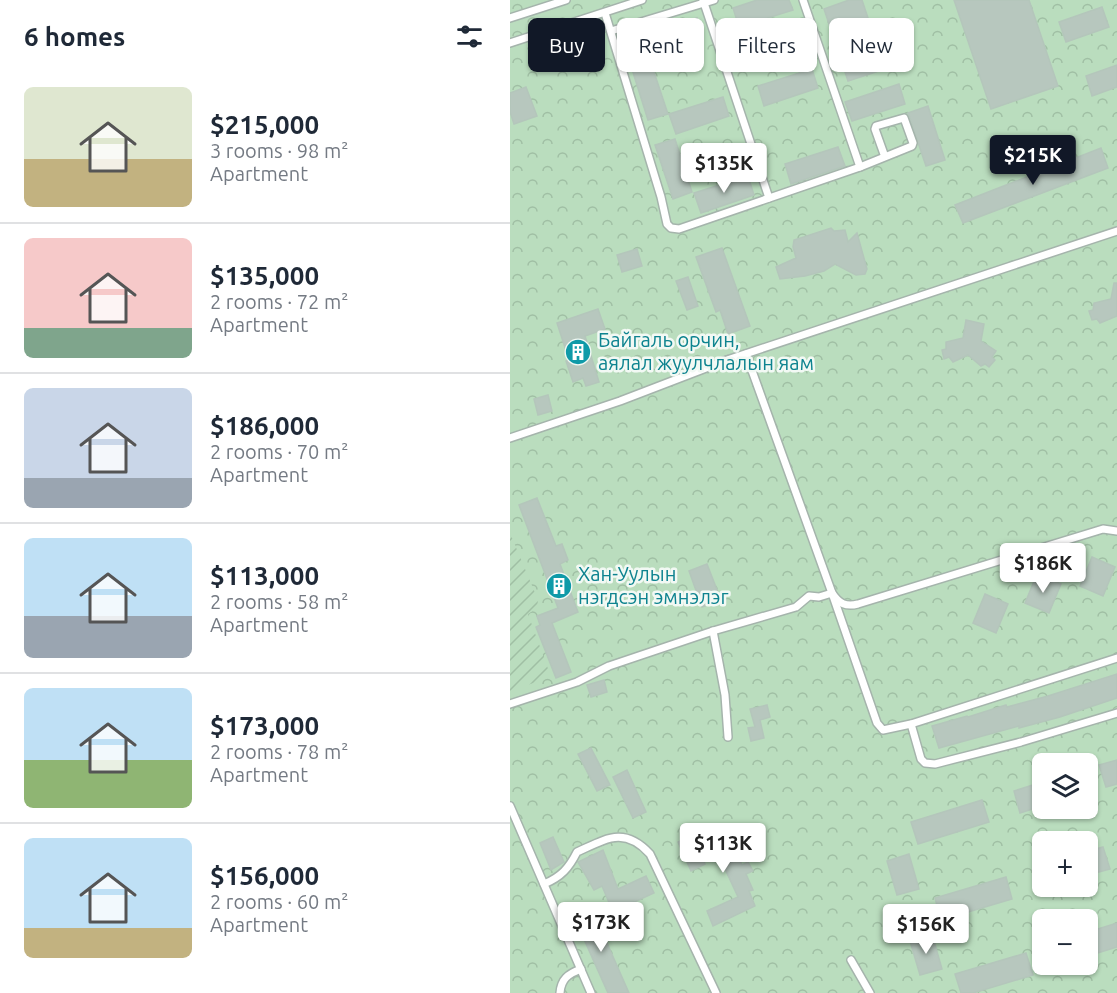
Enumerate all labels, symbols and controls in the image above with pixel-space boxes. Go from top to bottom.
chip: Buy [528,18,605,72]
chip: Rent [617,18,704,72]
chip: Filters [716,18,817,72]
chip: New [829,18,914,72]
icon: filters [453,20,486,53]
text: 6 homes [24,22,125,51]
text: $215,000 [210,110,319,139]
icon: home [72,111,144,183]
pin: $215K [991,135,1075,186]
text: 3 rooms · 98 m² [210,139,348,162]
pin: $135K [682,143,766,194]
text: $215K [1004,143,1062,166]
text: $135K [695,151,753,174]
text: Apartment [210,162,308,185]
text: $135,000 [210,261,319,290]
icon: home [72,262,144,334]
text: 2 rooms · 72 m² [210,290,348,313]
text: Apartment [210,313,308,336]
place label: Байгаль орчин, аялал жуулчлалын яам [598,328,814,374]
building icon: Байгаль орчин, аялал жуулчлалын яам [563,337,593,367]
text: $186,000 [210,411,319,440]
icon: home [72,412,144,484]
text: 2 rooms · 70 m² [210,440,348,463]
text: Apartment [210,463,308,486]
pin: $186K [1001,543,1085,594]
text: $186K [1014,551,1072,574]
text: $113,000 [210,561,319,590]
icon: home [72,562,144,634]
place label: Хан-Уулын нэгдсэн эмнэлэг [578,562,729,608]
building icon: Хан-Уулын нэгдсэн эмнэлэг [544,571,574,601]
text: 2 rooms · 58 m² [210,590,348,613]
text: Apartment [210,613,308,636]
text: $173,000 [210,711,319,740]
icon: home [72,712,144,784]
text: 2 rooms · 78 m² [210,740,348,763]
map controls [1032,753,1098,975]
button: layers [1032,753,1098,819]
text: Apartment [210,763,308,786]
pin: $113K [681,823,765,874]
text: $113K [694,831,752,854]
button: + [1032,831,1098,897]
text: $156,000 [210,861,319,890]
icon: home [72,862,144,934]
text: 2 rooms · 60 m² [210,890,348,913]
pin: $173K [559,902,643,953]
pin: $156K [884,904,968,955]
button: − [1032,909,1098,975]
text: $173K [572,910,630,933]
text: $156K [897,912,955,935]
text: Apartment [210,913,308,936]

